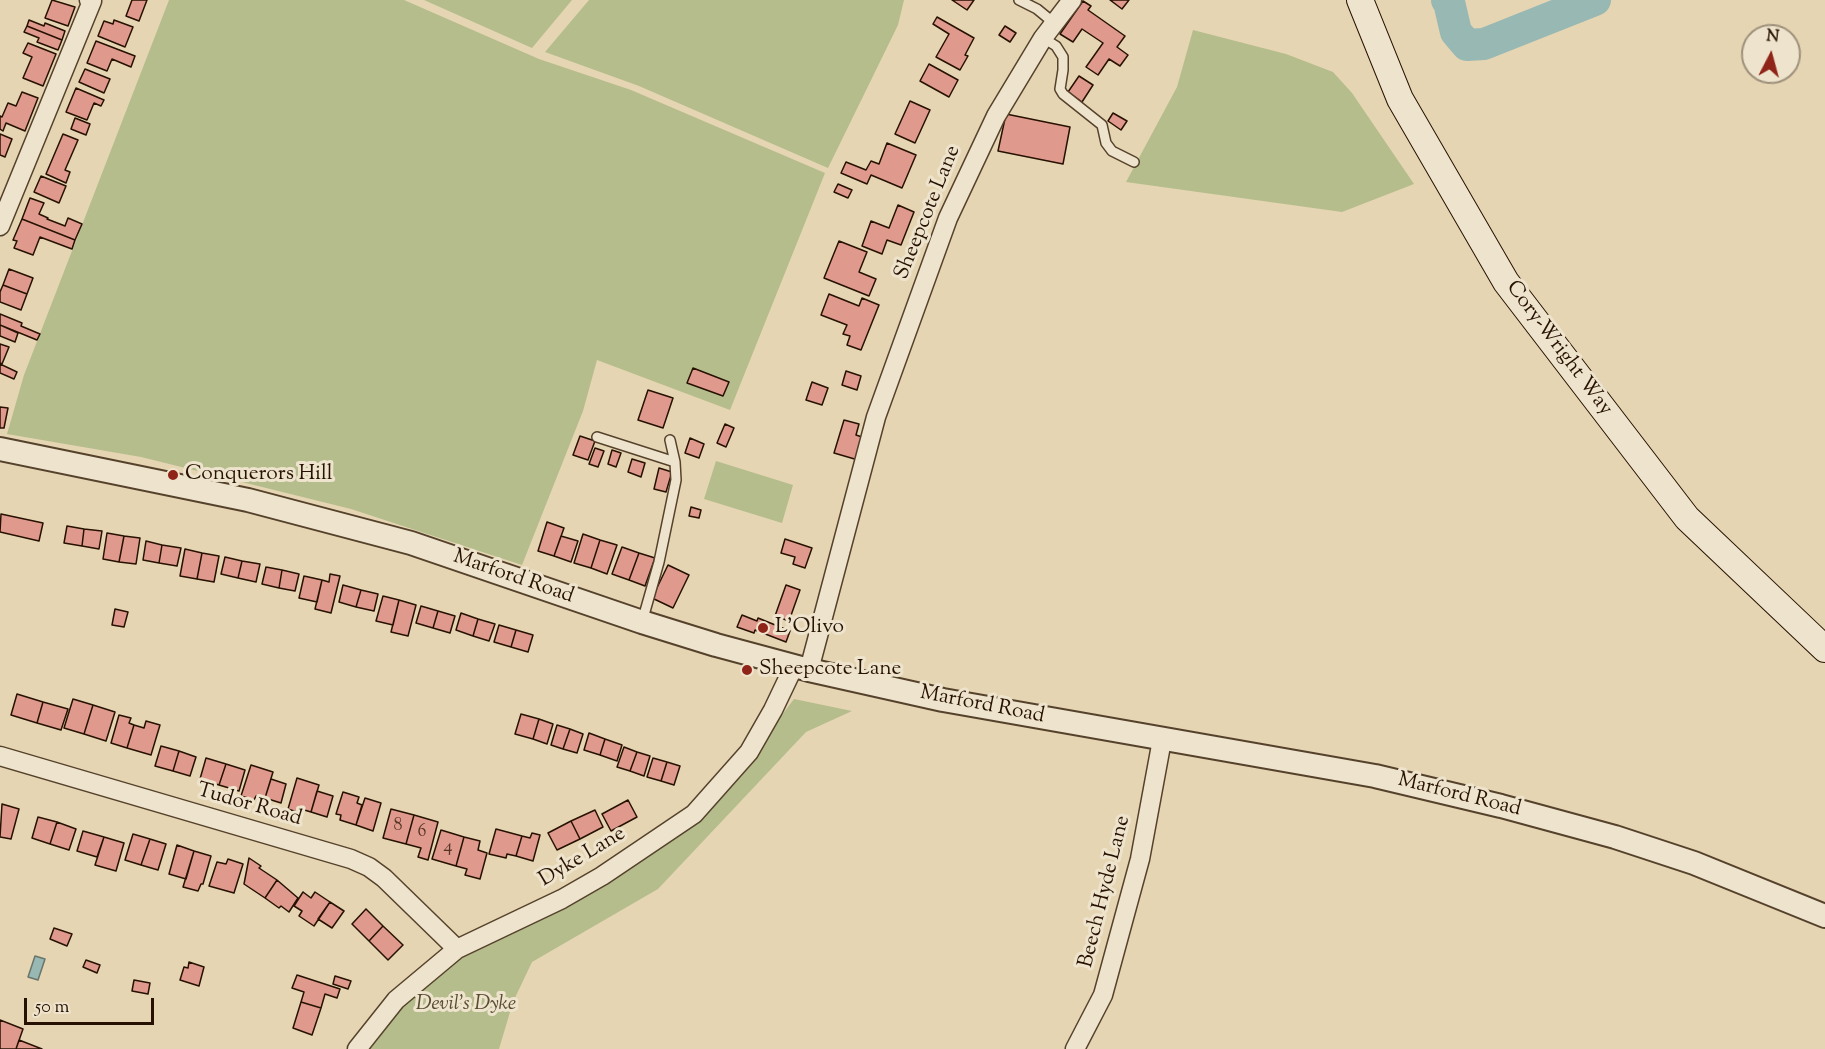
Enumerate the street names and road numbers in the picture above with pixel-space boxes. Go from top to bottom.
street label: Sheepcote Lane [891,142,967,284]
street label: Cory-Wright Way [1499,277,1617,421]
street label: Marford Road [449,546,577,610]
street label: Marford Road [918,682,1046,730]
street label: Marford Road [1395,768,1523,824]
street label: Tudor Road [194,779,304,833]
street label: Beech Hyde Lane [1075,813,1137,971]
street label: Dyke Lane [535,822,631,894]

